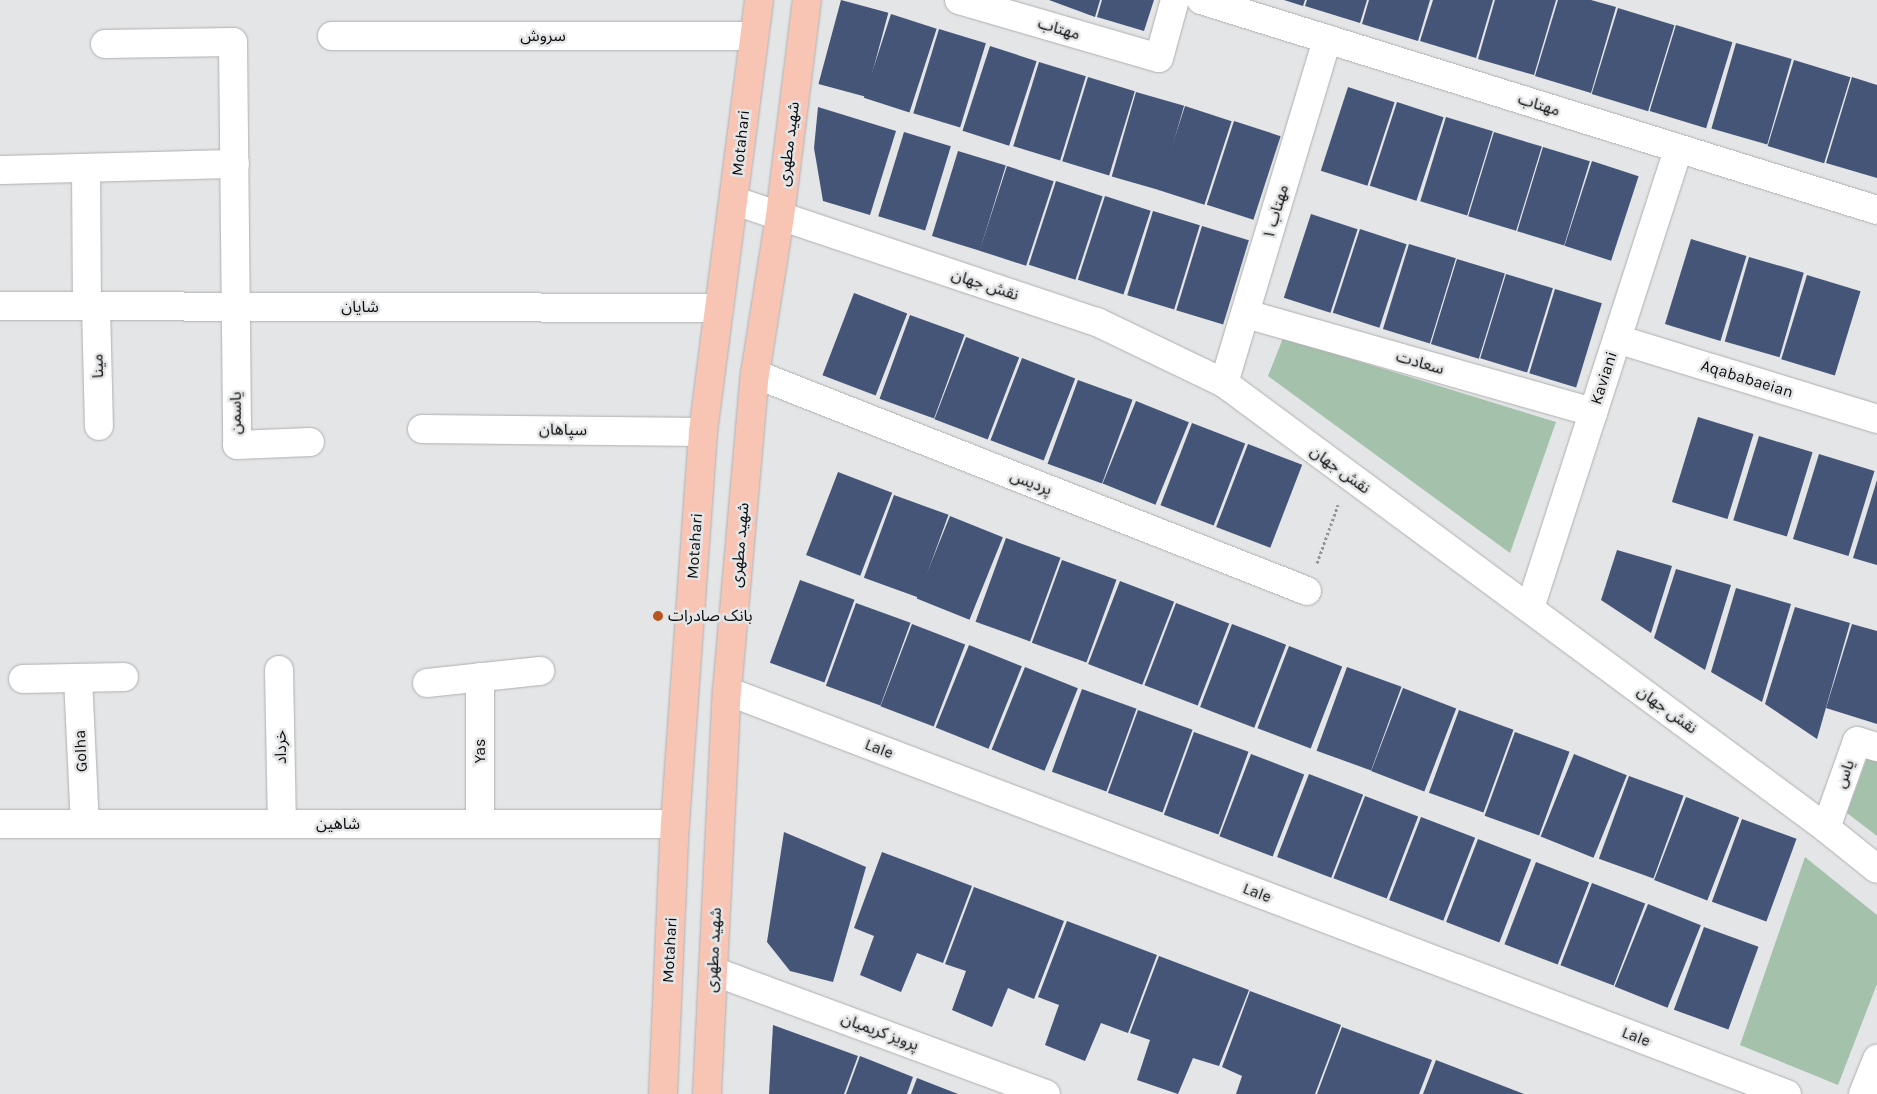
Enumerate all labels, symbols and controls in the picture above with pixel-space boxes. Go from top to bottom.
street label: مهتاب [1036,14,1082,44]
street label: سروش [520,26,566,46]
street label: مهتاب [1516,90,1562,120]
street label: شهید مطهری [774,100,804,188]
street label: Motahari [728,109,754,177]
street label: مهتاب ۱ [1259,182,1293,242]
street label: نقش جهان [949,265,1021,305]
street label: شایان [341,297,379,317]
street label: سعادت [1394,347,1446,379]
street label: Kaviani [1586,349,1622,407]
street label: مینا [88,353,108,379]
street label: Aqababaeian [1699,356,1795,402]
street label: یاسمن [226,392,246,434]
street label: سپاهان [539,420,587,440]
street label: نقش جهان [1306,442,1374,498]
street label: پردیس [1007,466,1055,500]
street label: شهید مطهری [727,502,753,588]
street label: Motahari [683,512,707,580]
place label: بانک صادرات [668,606,753,626]
marker: بانک صادرات [652,610,664,622]
street label: نقش جهان [1633,682,1701,738]
street label: Golha [70,730,92,772]
street label: خرداد [271,730,291,764]
street label: Lale [862,735,896,763]
street label: Yas [470,738,490,764]
street label: یاس [1831,757,1859,791]
street label: شاهین [316,814,360,834]
street label: Lale [1240,879,1274,907]
street label: شهید مطهری [702,907,726,993]
street label: Motahari [659,916,681,984]
street label: پرویز کریمیان [839,1009,921,1055]
street label: Lale [1619,1023,1653,1051]

